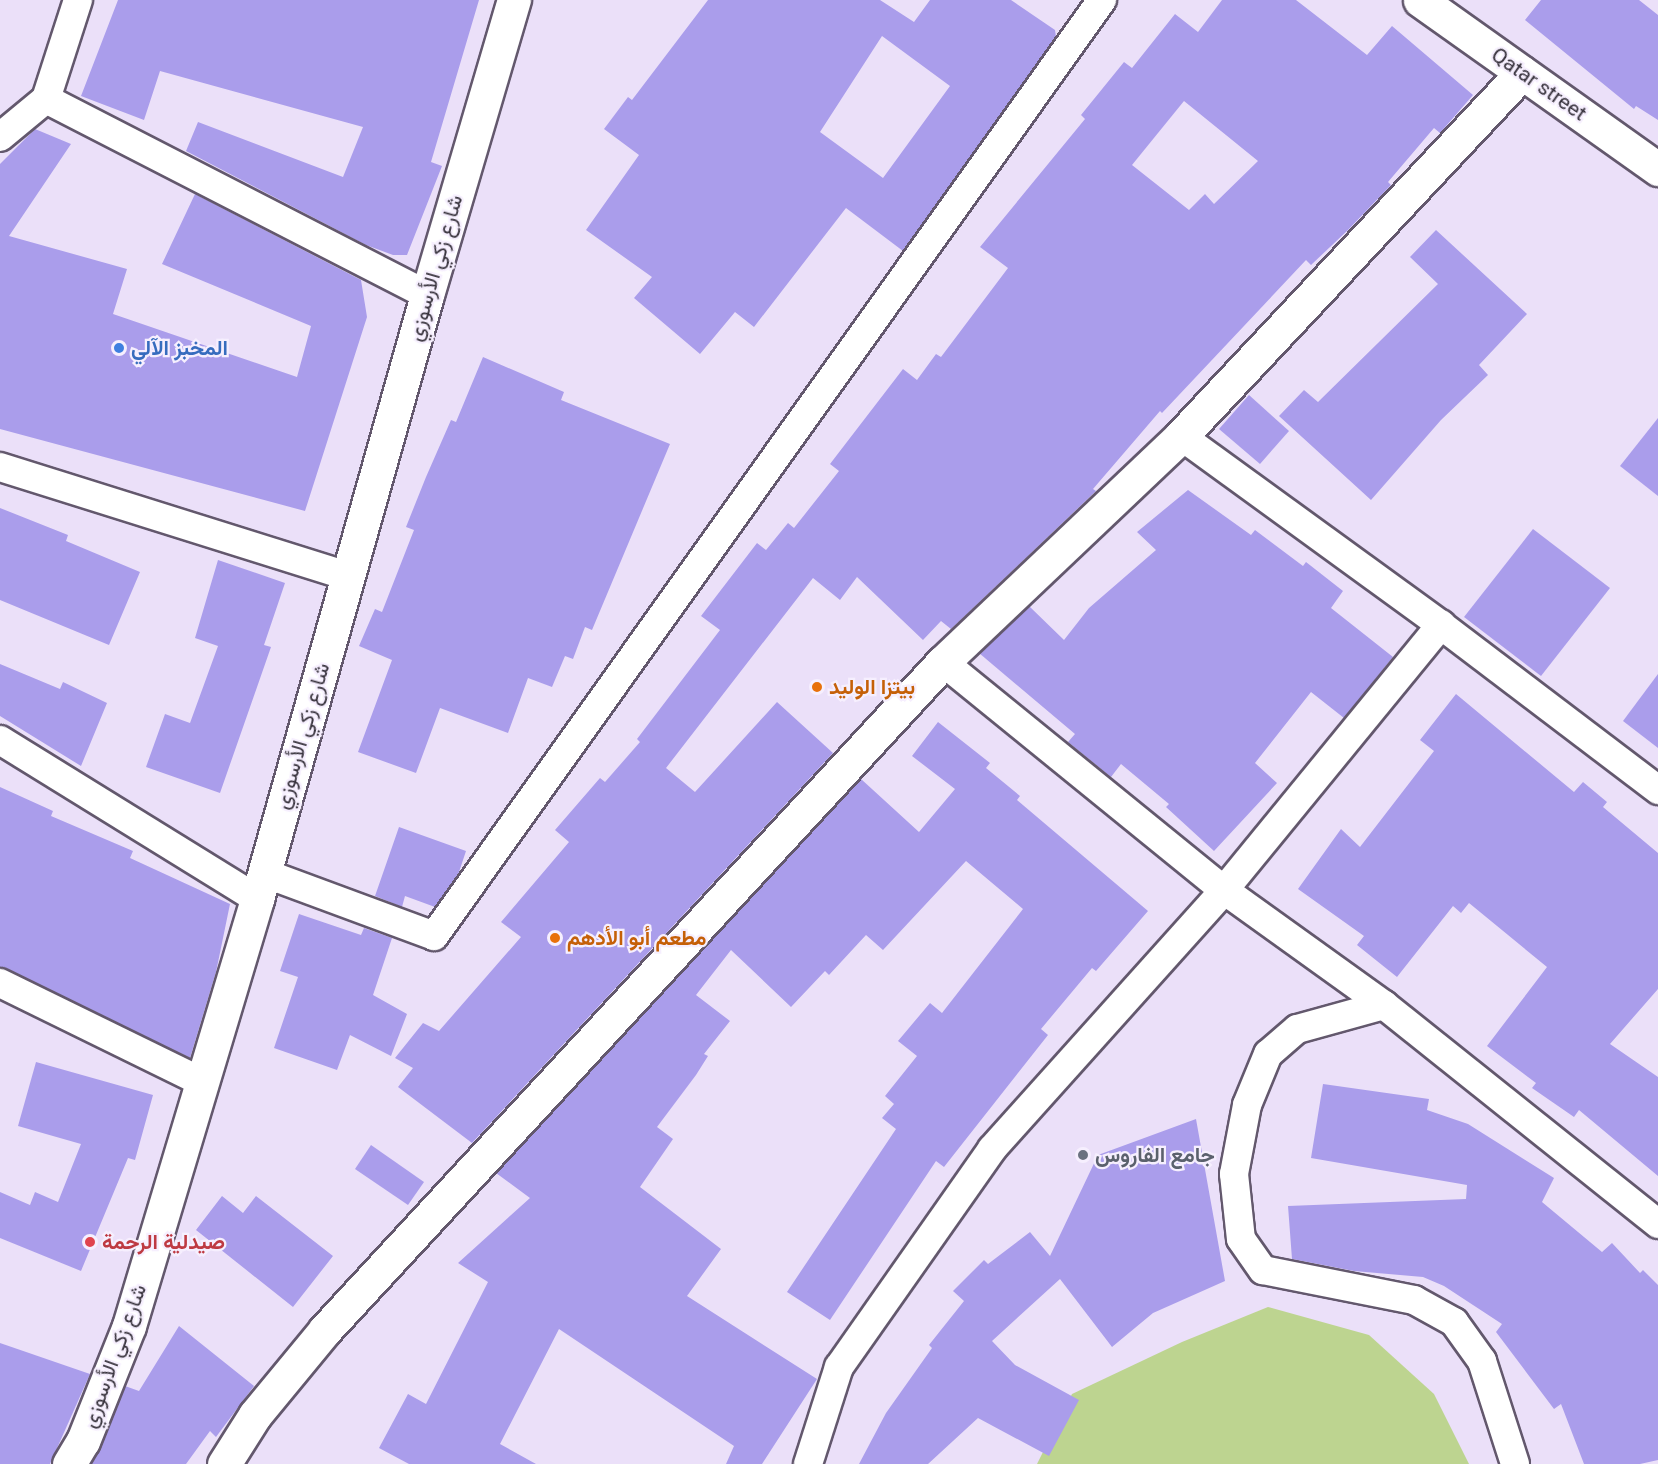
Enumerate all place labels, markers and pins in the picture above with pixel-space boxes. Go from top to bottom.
place label: المخبز الآلي [131,335,228,361]
marker: المخبز الآلي [112,341,126,355]
place label: بيتزا الوليد [829,674,915,700]
marker: بيتزا الوليد [810,680,824,694]
place label: مطعم أبو الأدهم [567,925,707,951]
marker: مطعم أبو الأدهم [548,931,562,945]
place label: جامع الفاروس [1095,1142,1215,1168]
marker: جامع الفاروس [1076,1148,1090,1162]
place label: صيدلية الرحمة [102,1229,225,1255]
marker: صيدلية الرحمة [83,1235,97,1249]

